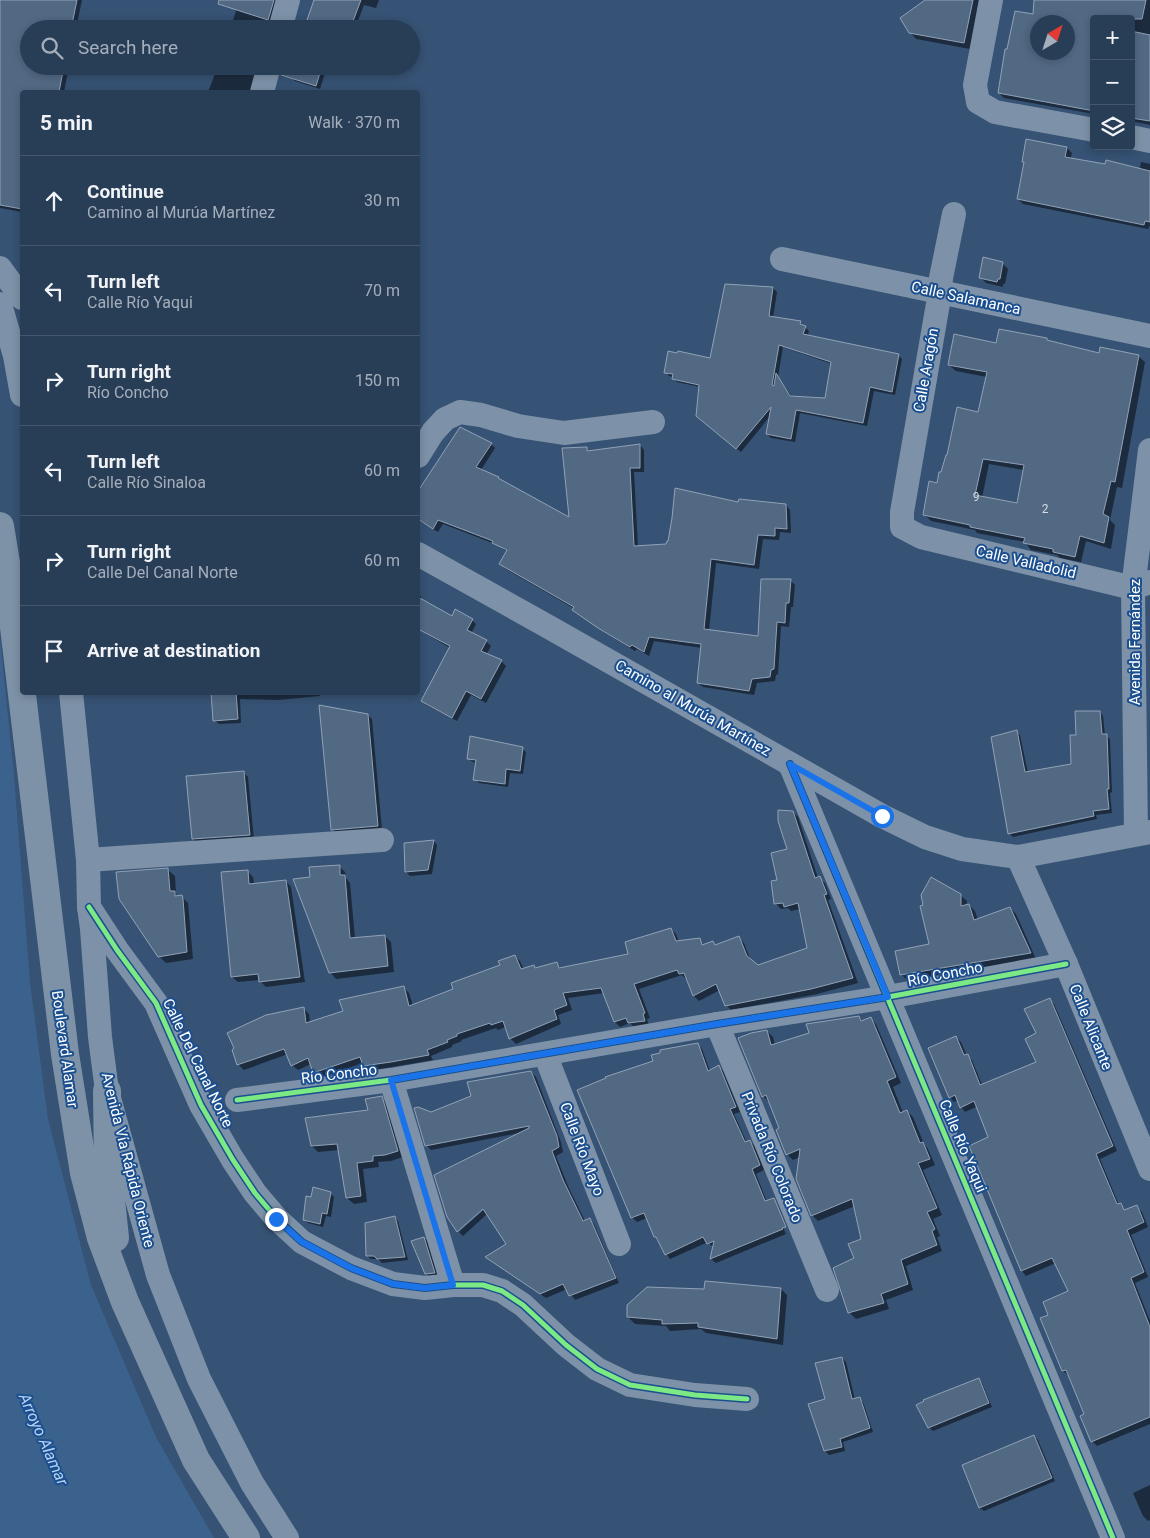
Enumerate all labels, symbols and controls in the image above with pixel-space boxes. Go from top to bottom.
north arrow [1030,15,1075,60]
map controls [1090,15,1135,150]
button: + [1090,15,1135,60]
search box [20,20,420,75]
icon: search [38,34,66,62]
text: Search here [78,36,178,59]
button: − [1090,60,1135,105]
button: layers [1090,105,1135,150]
text: 5 min [40,111,93,135]
text: Walk · 370 m [308,113,400,132]
text: Continue [87,180,164,203]
icon: ahead [40,187,68,215]
text: 30 m [364,191,400,210]
text: Camino al Murúa Martínez [87,203,275,222]
text: Turn left [87,270,160,293]
icon: left [40,277,68,305]
street label: Calle Salamanca [910,278,1022,318]
text: 70 m [364,281,400,300]
text: Calle Río Yaqui [87,293,193,312]
street label: Calle Aragón [910,327,942,413]
text: Turn right [87,360,171,383]
icon: right [40,367,68,395]
text: 150 m [355,371,400,390]
text: Río Concho [87,383,169,402]
text: Turn left [87,450,160,473]
icon: left [40,457,68,485]
text: 60 m [364,461,400,480]
text: Calle Río Sinaloa [87,473,206,492]
house number: 9 [973,490,979,504]
house number: 2 [1042,502,1049,516]
text: Turn right [87,540,171,563]
street label: Calle Valladolid [974,542,1078,582]
icon: right [40,547,68,575]
text: 60 m [364,551,400,570]
text: Calle Del Canal Norte [87,563,238,582]
street label: Avenida Fernández [1126,579,1144,705]
icon: arrive [40,637,68,665]
text: Arrive at destination [87,639,260,662]
street label: Camino al Murúa Martínez [612,656,774,760]
route start [871,805,894,828]
street label: Río Concho [906,958,984,990]
street label: Calle Alicante [1066,981,1116,1073]
street label: Boulevard Alamar [48,989,82,1109]
street label: Calle Del Canal Norte [159,996,237,1131]
street label: Río Concho [300,1060,378,1088]
street label: Avenida Vía Rápida Oriente [98,1071,159,1250]
street label: Privada Río Colorado [738,1089,806,1225]
street label: Calle Río Yaqui [935,1097,991,1195]
street label: Calle Río Mayo [556,1100,608,1198]
route end [265,1208,288,1231]
water label: Arroyo Alamar [14,1389,73,1489]

